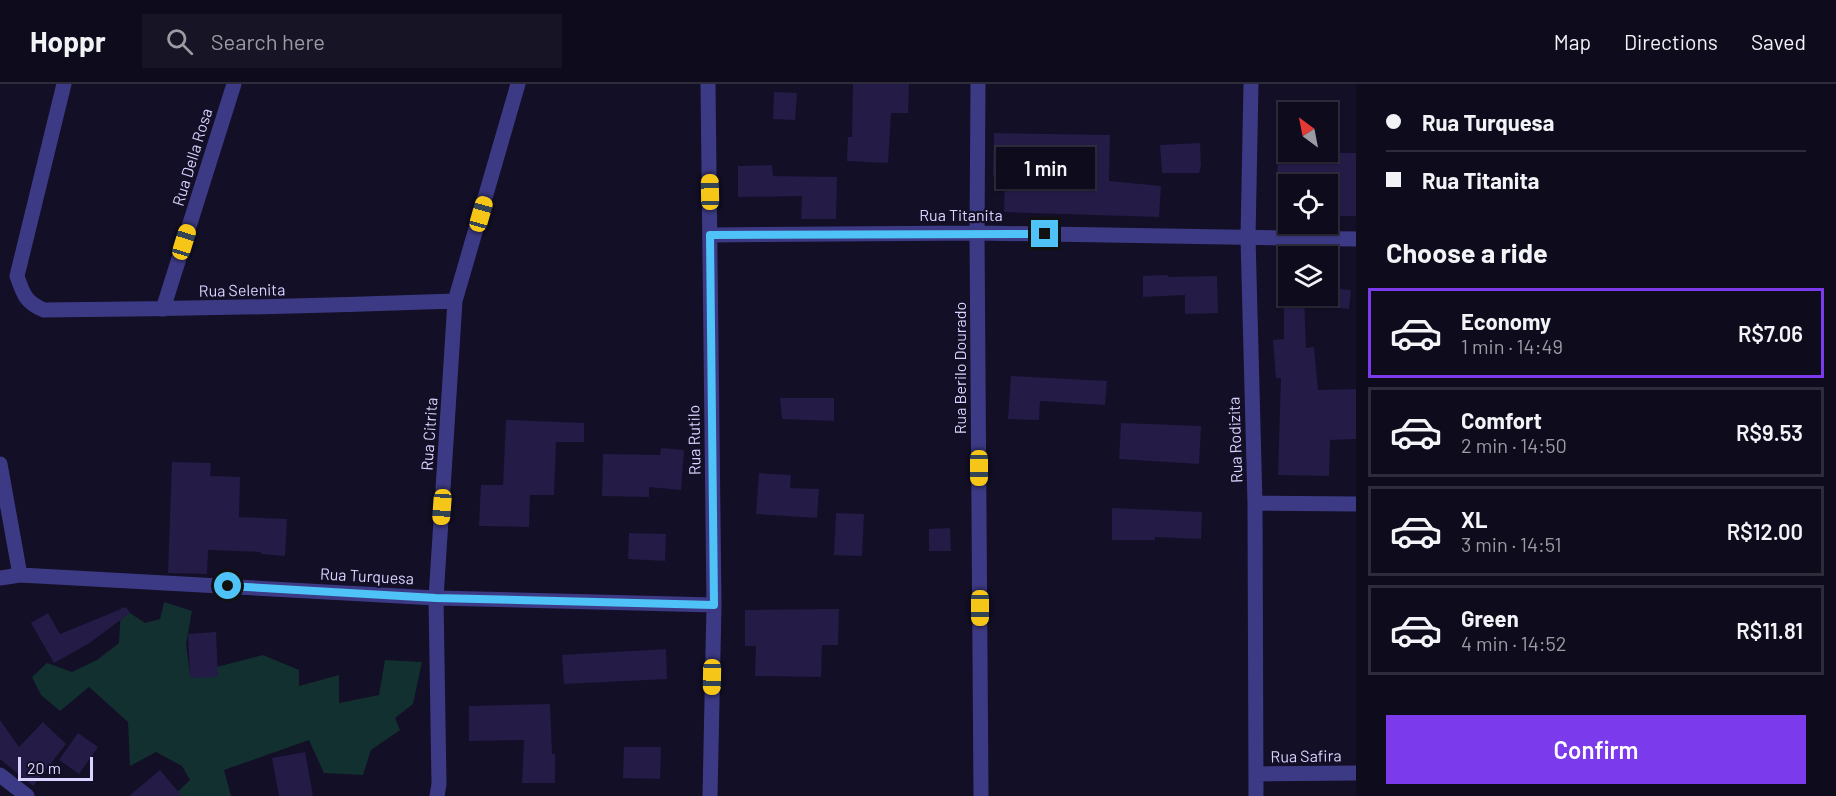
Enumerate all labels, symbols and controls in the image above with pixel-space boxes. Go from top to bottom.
search box [142,14,562,68]
text: Hoppr [30,24,106,58]
icon: search [163,25,196,58]
text: Search here [211,28,325,54]
text: Map [1554,29,1591,54]
text: Directions [1624,29,1718,54]
text: Saved [1751,29,1806,54]
north arrow [1278,102,1338,162]
map controls [1278,102,1338,306]
street label: Rua Della Rosa [168,106,215,208]
text: Rua Turquesa [1422,109,1554,135]
callout: 1 min [996,147,1094,189]
text: 1 min [1024,156,1067,180]
text: Rua Titanita [1422,167,1539,193]
car [701,174,719,210]
button: locate [1278,174,1338,234]
car [467,194,495,234]
street label: Rua Titanita [919,205,1003,224]
route end [1031,220,1058,247]
car [170,222,198,262]
text: Choose a ride [1386,236,1548,268]
button: layers [1278,246,1338,306]
street label: Rua Selenita [199,279,285,300]
street label: Rua Berilo Dourado [950,302,969,434]
icon: car [1389,306,1443,360]
text: Economy [1461,308,1551,334]
text: R$7.06 [1738,320,1803,346]
text: 1 min · 14:49 [1461,334,1563,358]
street label: Rua Citrita [416,397,441,471]
street label: Rua Rodizita [1224,397,1245,483]
street label: Rua Rutilo [683,405,704,475]
icon: car [1389,405,1443,459]
text: Comfort [1461,407,1542,433]
text: R$9.53 [1736,419,1803,445]
text: 2 min · 14:50 [1461,433,1567,457]
car [970,450,988,486]
car [432,488,452,526]
icon: car [1389,504,1443,558]
text: XL [1461,506,1487,532]
text: R$12.00 [1727,518,1803,544]
text: 3 min · 14:51 [1461,532,1561,556]
street label: Rua Turquesa [320,564,414,587]
route start [214,572,241,599]
car [971,590,989,626]
icon: car [1389,603,1443,657]
text: Green [1461,605,1519,631]
text: R$11.81 [1736,617,1803,643]
text: 4 min · 14:52 [1461,631,1566,655]
car [703,659,721,695]
button: Confirm [1386,715,1806,784]
street label: Rua Safira [1270,745,1342,766]
scale bar [18,754,93,782]
text: 20 m [27,758,61,777]

